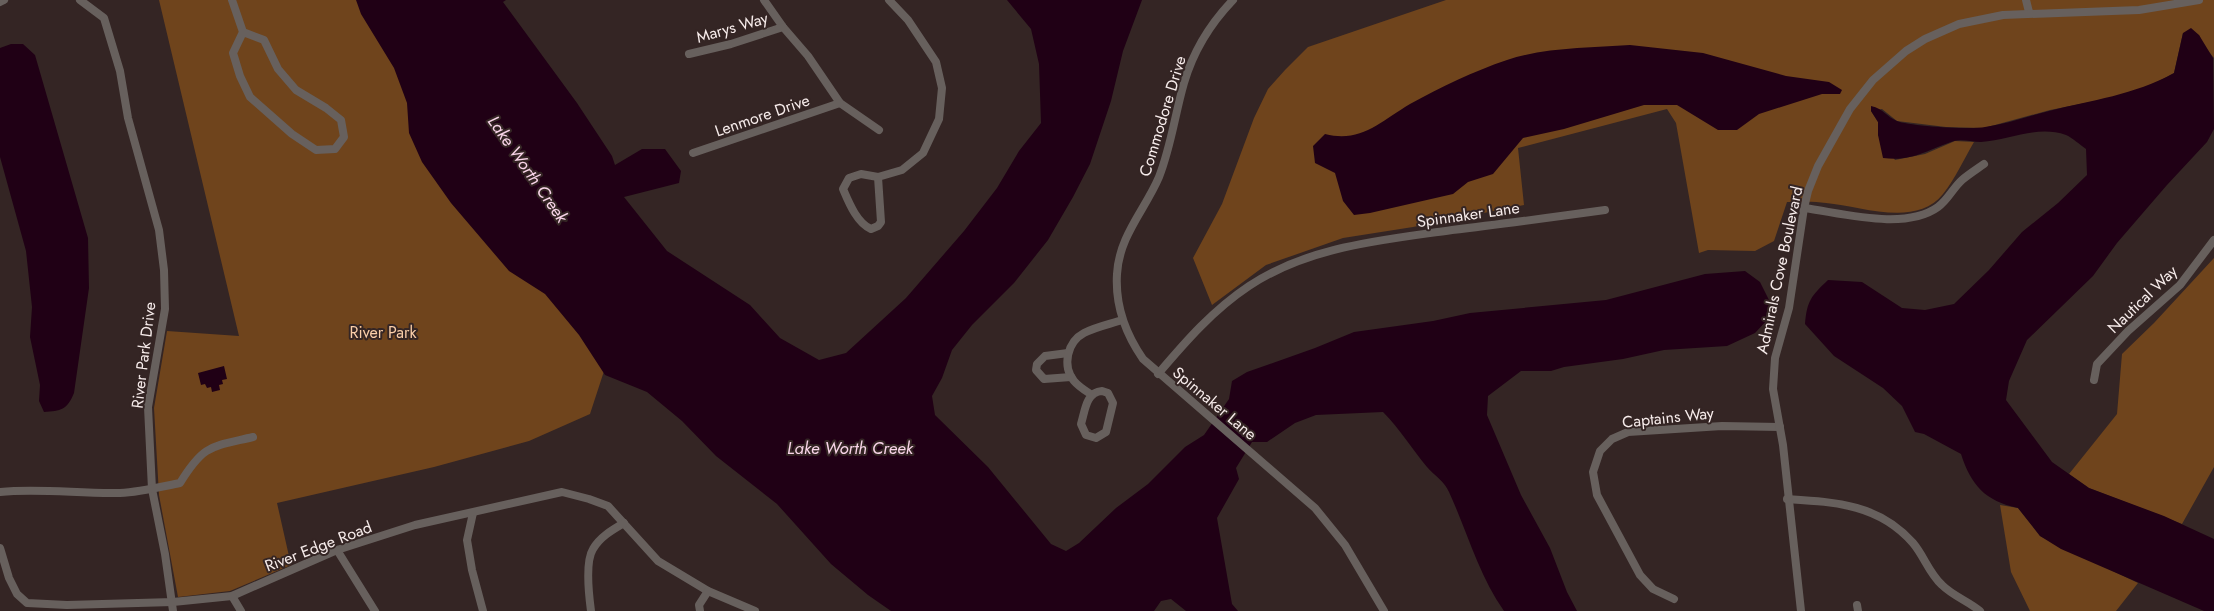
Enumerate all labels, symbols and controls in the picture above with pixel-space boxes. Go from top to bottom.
street label: Marys Way [693,6,772,49]
street label: Commodore Drive [1133,53,1192,179]
street label: Lenmore Drive [712,88,813,142]
water label: Lake Worth Creek [482,111,574,228]
street label: Admirals Cove Boulevard [1750,184,1808,356]
street label: Spinnaker Lane [1415,196,1521,233]
street label: Nautical Way [2102,259,2183,339]
street label: River Park Drive [126,300,161,410]
park label: River Park [350,321,417,344]
street label: Spinnaker Lane [1168,361,1262,445]
street label: Captains Way [1621,401,1716,434]
water label: Lake Worth Creek [787,436,914,460]
street label: River Edge Road [261,515,375,577]

